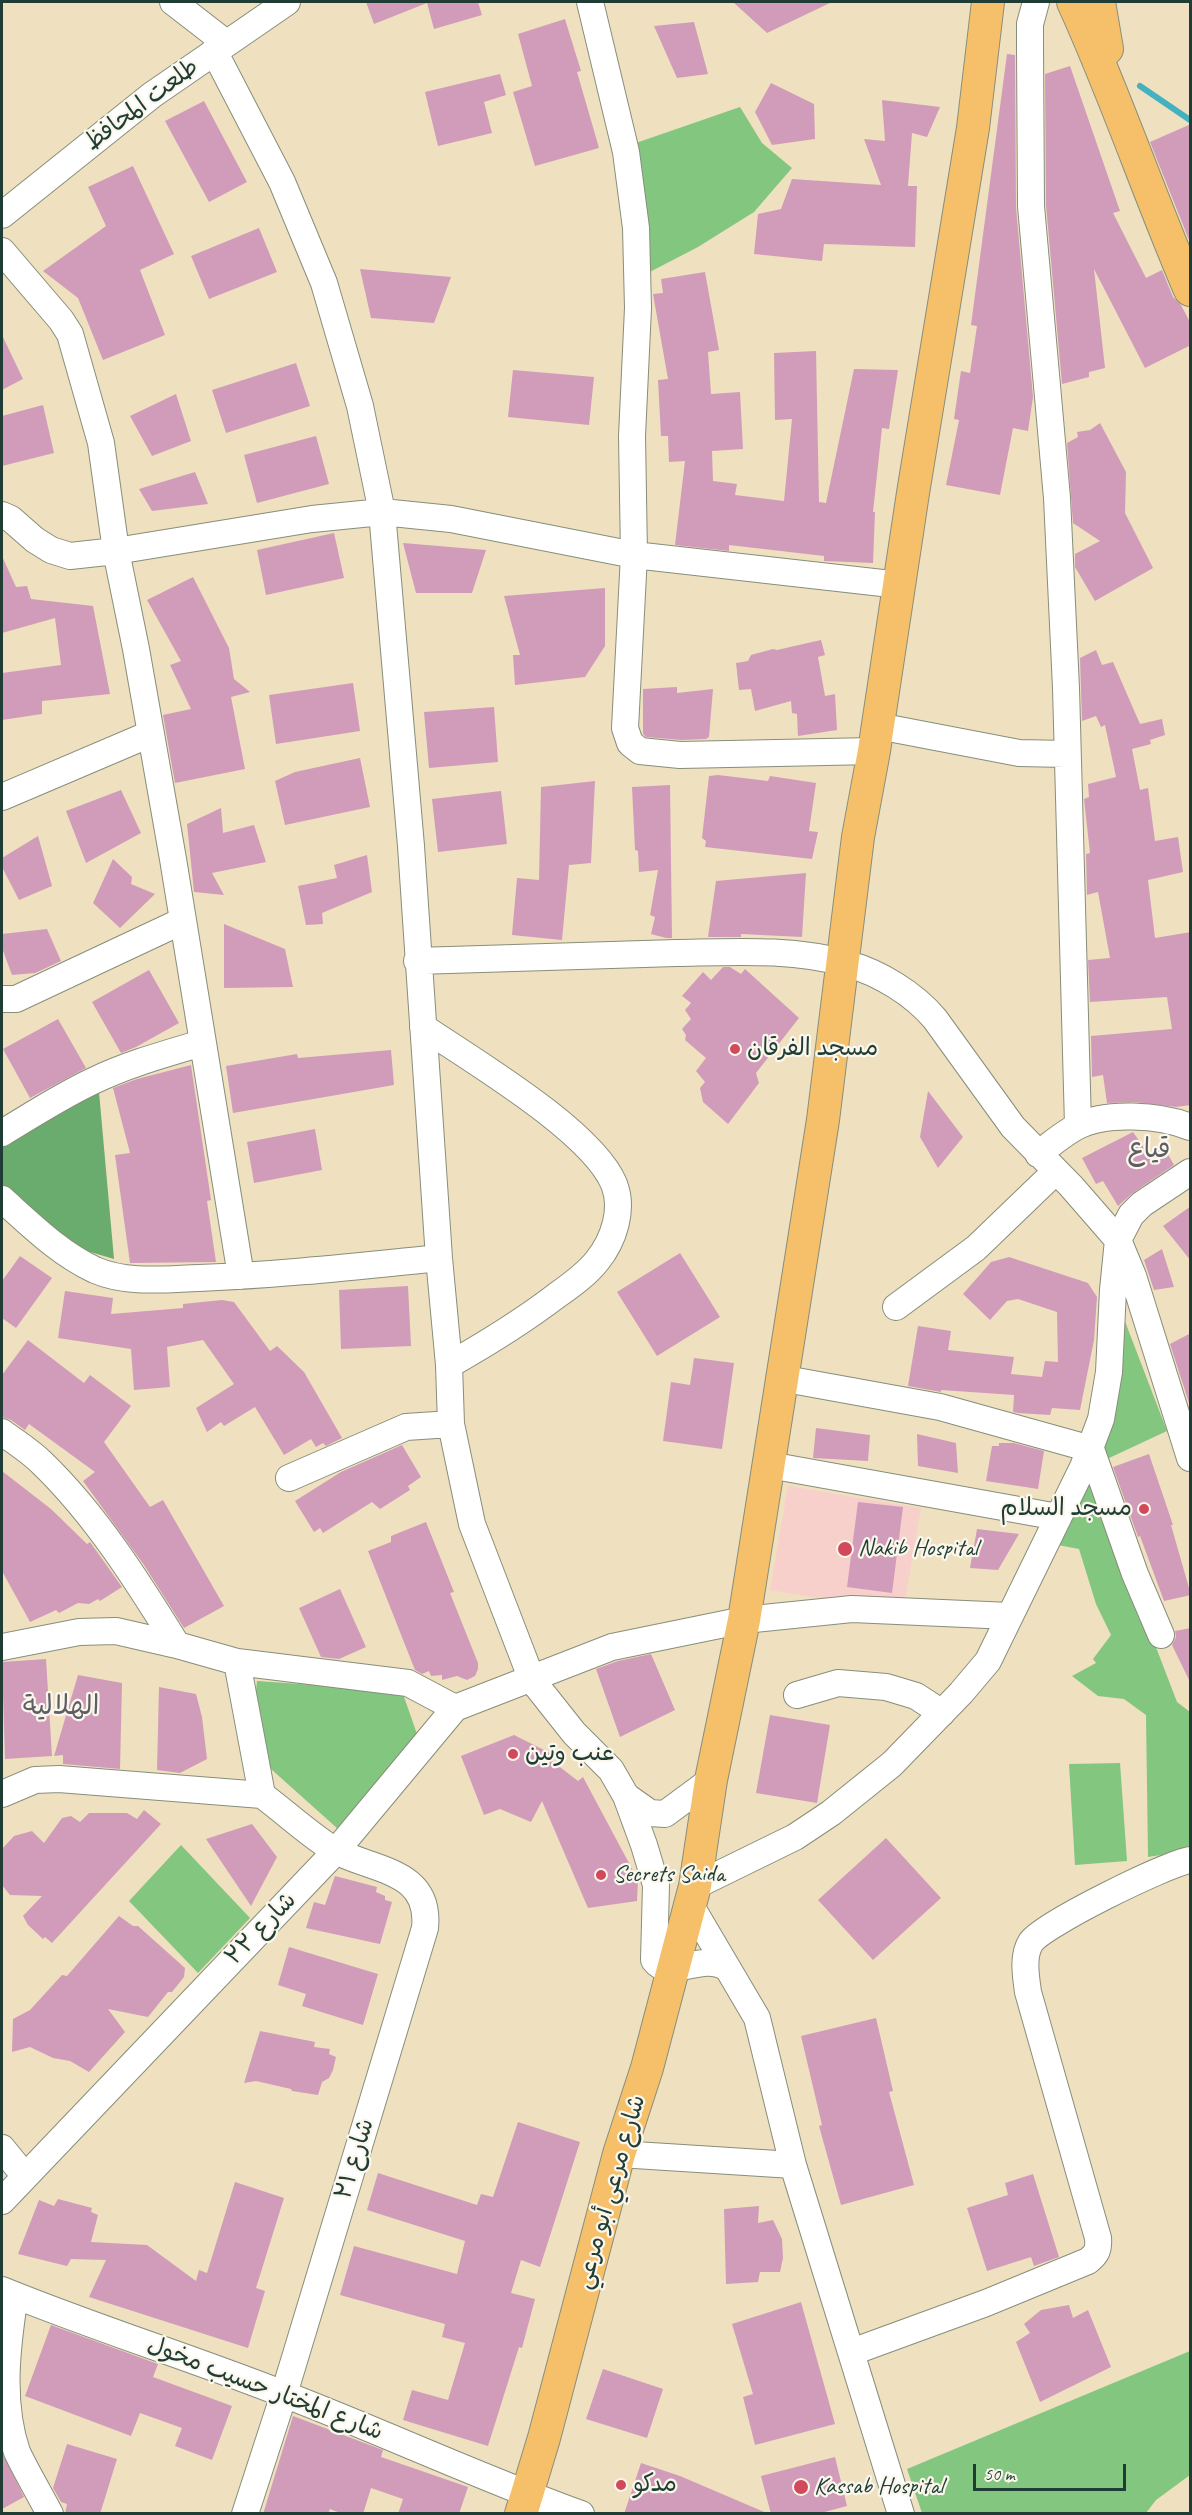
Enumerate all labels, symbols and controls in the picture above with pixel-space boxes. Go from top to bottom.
street label: طلعت المحافظ [79,53,205,157]
place label: مسجد الفرقان [747,1035,878,1063]
marker: مسجد الفرقان [728,1042,742,1056]
district label: قياع [1128,1134,1170,1166]
place label: مسجد السلام [1000,1495,1132,1523]
marker: مسجد السلام [1137,1502,1151,1516]
place label: Nakib Hospital [858,1535,978,1563]
marker: Nakib Hospital [836,1540,854,1558]
district label: الهلالية [23,1691,99,1723]
place label: عنب وتين [525,1740,614,1768]
marker: عنب وتين [506,1747,520,1761]
place label: Secrets Saida [613,1861,725,1889]
marker: Secrets Saida [594,1868,608,1882]
street label: شارع ٣٣ [219,1887,303,1971]
street label: شارع مرعي أبو مرعي [570,2092,652,2292]
street label: شارع ٣١ [329,2115,381,2203]
street label: شارع المختار حسيب مخول [143,2331,387,2447]
scale bar [976,2452,1129,2490]
text: 50 m [984,2463,1015,2485]
place label: مدكو [633,2471,677,2499]
place label: Kassab Hospital [814,2473,943,2501]
marker: مدكو [614,2478,628,2492]
marker: Kassab Hospital [792,2478,810,2496]

